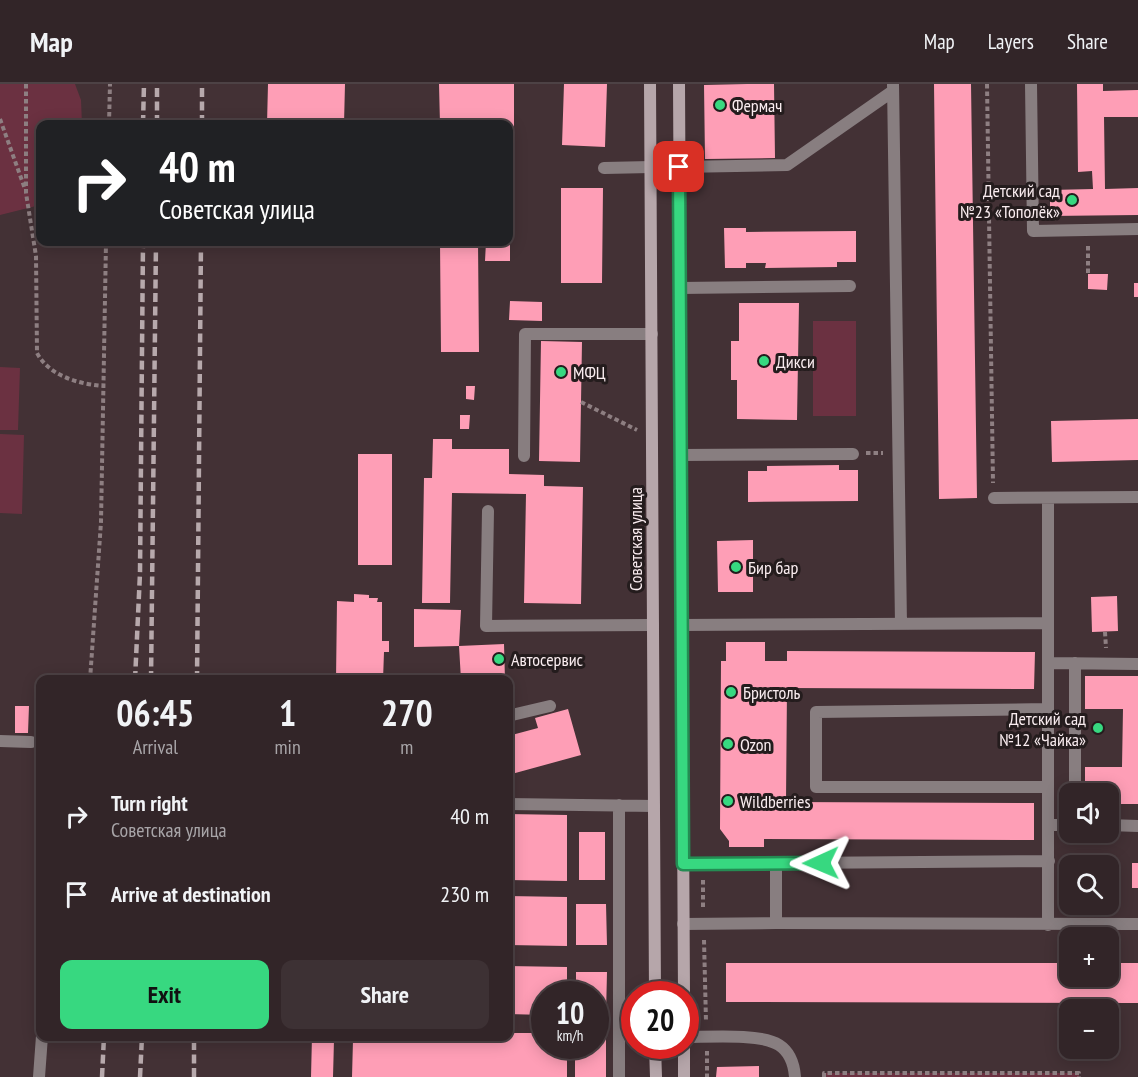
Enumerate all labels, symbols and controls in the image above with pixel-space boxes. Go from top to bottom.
text: Map [30,23,73,60]
text: Map [924,28,955,55]
text: Layers [988,28,1034,55]
text: Share [1067,28,1108,55]
place label: Фермач [732,94,782,117]
marker: Фермач [713,98,727,112]
text: 40 m [159,139,236,194]
pin [653,141,704,192]
icon: right [60,144,138,222]
icon: arrive [662,150,695,183]
place label: Детский сад №23 «Тополёк» [960,179,1060,223]
text: Советская улица [159,192,315,226]
marker: Детский сад №23 «Тополёк» [1065,193,1079,207]
place label: Дикси [776,350,815,373]
marker: Дикси [757,354,771,368]
place label: МФЦ [573,361,606,384]
marker: МФЦ [554,365,568,379]
street label: Советская улица [624,487,647,591]
place label: Бир бар [748,556,799,579]
marker: Бир бар [729,560,743,574]
place label: Автосервис [511,648,584,671]
marker: Автосервис [492,652,506,666]
place label: Бристоль [743,681,801,704]
marker: Бристоль [724,685,738,699]
text: 06:45 [116,689,194,736]
text: 1 [279,689,296,736]
text: 270 [381,689,433,736]
place label: Детский сад №12 «Чайка» [999,707,1086,751]
marker: Детский сад №12 «Чайка» [1091,721,1105,735]
place label: Ozon [740,733,772,756]
text: Arrival [133,734,178,760]
text: min [275,734,301,760]
text: m [400,734,413,760]
marker: Ozon [721,737,735,751]
map controls [1059,783,1119,1059]
button: sound [1059,783,1119,843]
text: Turn right [111,789,188,817]
place label: Wildberries [740,790,811,813]
marker: Wildberries [721,794,735,808]
icon: right [60,800,93,833]
text: 40 m [450,802,489,830]
text: Советская улица [111,817,226,843]
position arrow [789,831,853,895]
button: search [1059,855,1119,915]
icon: arrive [60,878,93,911]
text: Arrive at destination [111,880,271,908]
text: 230 m [440,880,489,908]
button: + [1059,927,1119,987]
button: Exit [60,960,269,1029]
button: Share [281,960,489,1029]
speed limit sign: 20 [621,981,699,1059]
text: 10 [556,993,584,1032]
button: − [1059,999,1119,1059]
text: km/h [557,1026,583,1045]

